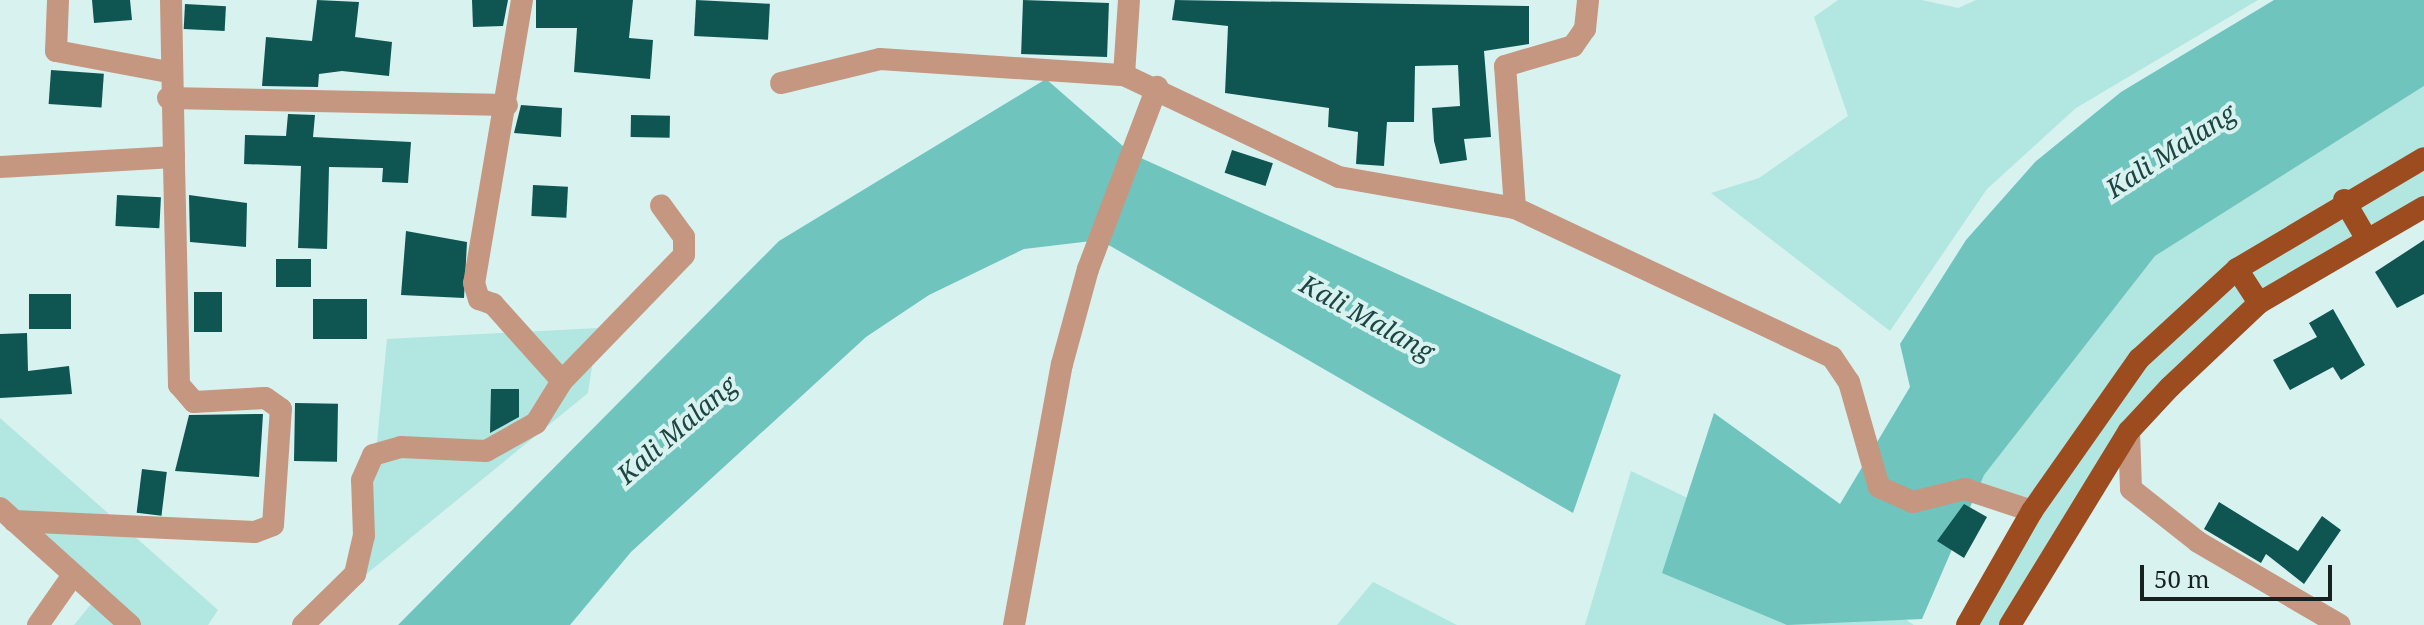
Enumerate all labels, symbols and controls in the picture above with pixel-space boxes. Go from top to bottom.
water label: Kali Malang [2100,98,2242,204]
water label: Kali Malang [1295,268,1439,368]
water label: Kali Malang [611,370,743,490]
scale bar [2144,549,2336,599]
text: 50 m [2154,562,2210,595]

